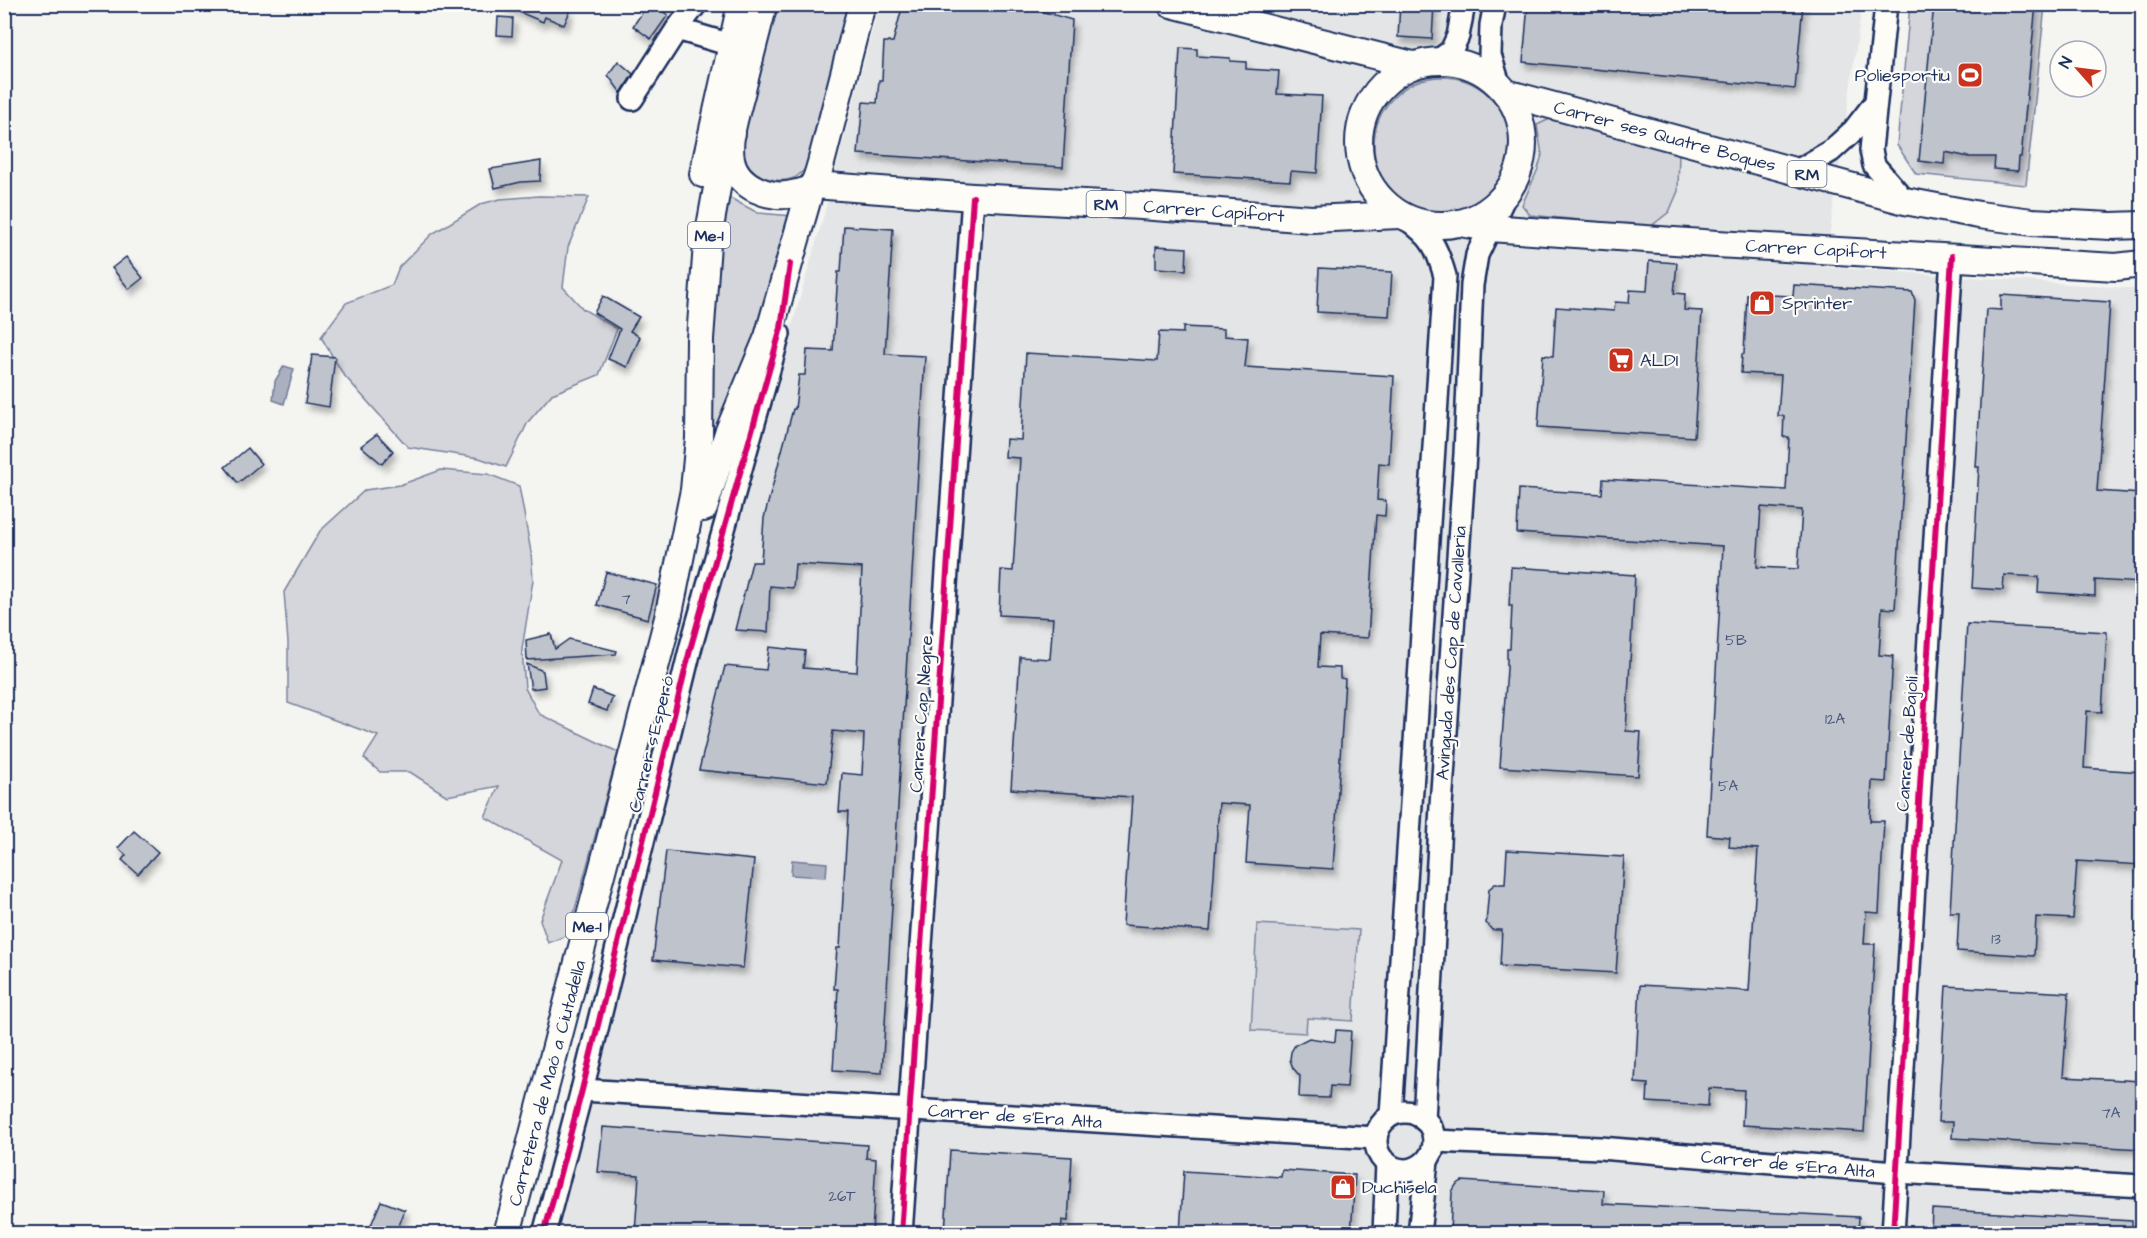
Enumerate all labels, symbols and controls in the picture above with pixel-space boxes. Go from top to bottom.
north arrow [2048,39,2108,99]
text: N [2054,53,2078,72]
sports icon: Poliesportiu [1955,60,1985,90]
place label: Poliesportiu [1855,63,1950,88]
street label: Carrer ses Quatre Boques [1551,95,1779,178]
road number: RM [1788,161,1826,187]
road number: RM [1086,191,1126,217]
street label: Carrer Capifort [1143,194,1286,229]
road number: Me-1 [688,222,730,248]
street label: Carrer Capifort [1745,233,1888,266]
shop icon: Sprinter [1747,288,1777,318]
place label: Sprinter [1782,291,1852,316]
supermarket icon: ALDI [1606,345,1636,375]
place label: ALDI [1640,348,1678,373]
street label: Avinguda des Cap de Cavalleria [1430,525,1474,781]
house number: 7 [621,589,631,610]
house number: 5B [1725,630,1747,651]
street label: Carrer Cap Negre [904,634,940,794]
street label: Carrer s'Esperó [622,673,681,815]
street label: Carrer de Bajolí [1890,675,1925,813]
house number: 12A [1825,709,1845,730]
house number: 5A [1718,776,1739,797]
road number: Me-1 [566,913,608,939]
house number: 13 [1991,929,2001,950]
street label: Carretera de Maó a Ciutadella [503,957,592,1209]
street label: Carrer de s'Era Alta [927,1098,1103,1135]
house number: 7A [2102,1103,2121,1124]
street label: Carrer de s'Era Alta [1700,1144,1876,1185]
shop icon: Duchisela [1328,1172,1358,1202]
place label: Duchisela [1362,1175,1437,1200]
house number: 26T [828,1186,856,1207]

